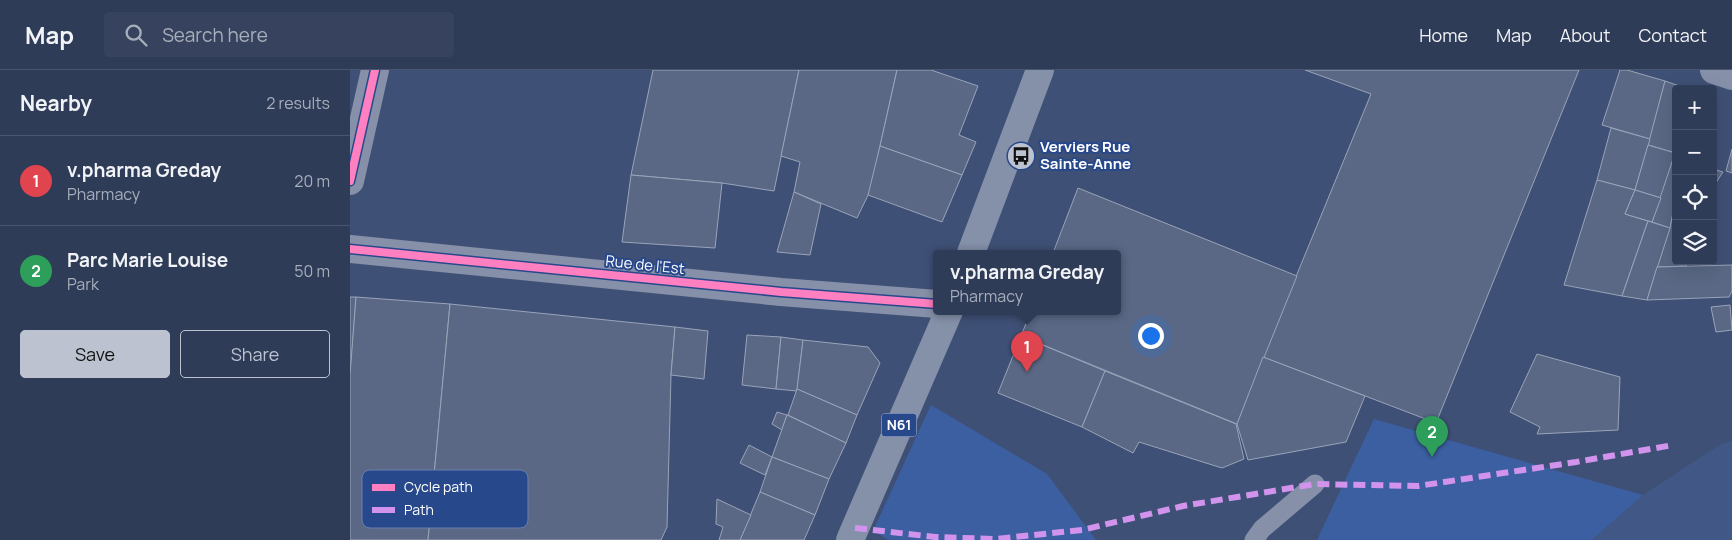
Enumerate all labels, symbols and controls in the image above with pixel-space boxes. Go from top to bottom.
search box [104,12,454,57]
text: Map [25,18,74,51]
icon: search [122,21,150,49]
text: Search here [162,22,268,48]
text: Home [1419,23,1468,47]
text: Map [1496,23,1532,47]
text: About [1560,23,1610,47]
text: Contact [1638,23,1707,47]
map controls [1672,85,1717,265]
button: + [1672,85,1717,130]
text: Nearby [20,89,92,117]
text: 2 results [266,92,330,114]
button: − [1672,130,1717,175]
place label: Verviers Rue Sainte-Anne [1040,136,1131,174]
bus stop icon: Verviers Rue Sainte-Anne [1006,141,1036,171]
text: v.pharma Greday [67,157,221,183]
text: 1 [32,170,40,192]
text: 20 m [294,170,330,192]
button: locate [1672,175,1717,220]
text: Pharmacy [67,183,140,205]
button: layers [1672,220,1717,265]
text: Parc Marie Louise [67,247,228,273]
street label: Rue de l'Est [604,250,686,279]
popup [933,250,1121,315]
text: v.pharma Greday [950,259,1104,285]
text: 2 [31,260,41,282]
text: 50 m [294,260,330,282]
text: Park [67,273,99,295]
text: Pharmacy [950,285,1023,307]
your location [1138,323,1164,349]
button: Save [20,330,170,378]
button: Share [180,330,330,378]
pin: 1 [1011,331,1043,372]
road number: N61 [882,414,916,436]
pin: 2 [1416,416,1448,457]
legend [362,470,528,528]
text: Cycle path [404,477,473,496]
text: Path [404,500,434,519]

